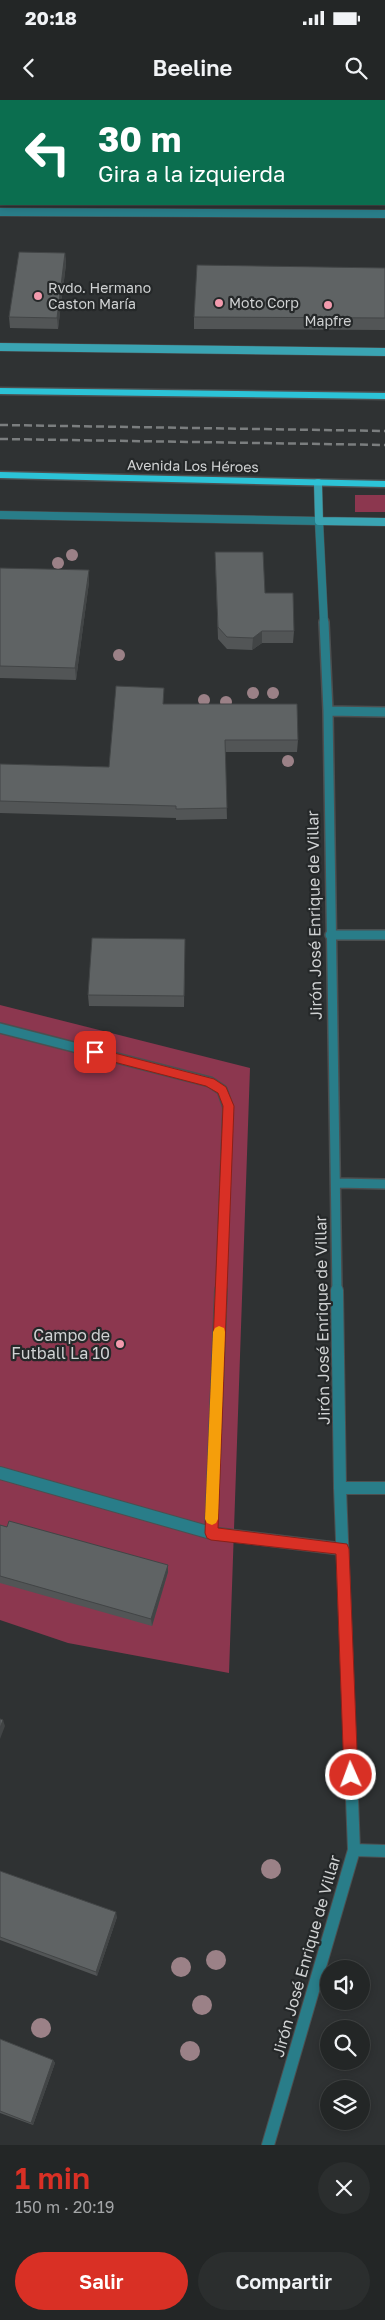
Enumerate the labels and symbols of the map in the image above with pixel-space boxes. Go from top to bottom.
place label: Rvdo. Hermano Caston María [48,279,151,312]
marker: Rvdo. Hermano Caston María [32,290,44,302]
place label: Moto Corp [229,294,299,311]
marker: Moto Corp [213,297,225,309]
marker: Mapfre [322,299,334,311]
place label: Mapfre [305,312,351,329]
street label: Avenida Los Héroes [127,456,259,475]
street label: Jirón José Enrique de Villar [302,810,326,1020]
pin [74,1031,116,1073]
street label: Jirón José Enrique de Villar [310,1215,334,1425]
place label: Campo de Futball La 10 [11,1325,110,1363]
marker: Campo de Futball La 10 [114,1338,126,1350]
position arrow [324,1748,376,1800]
street label: Jirón José Enrique de Villar [268,1853,344,2059]

